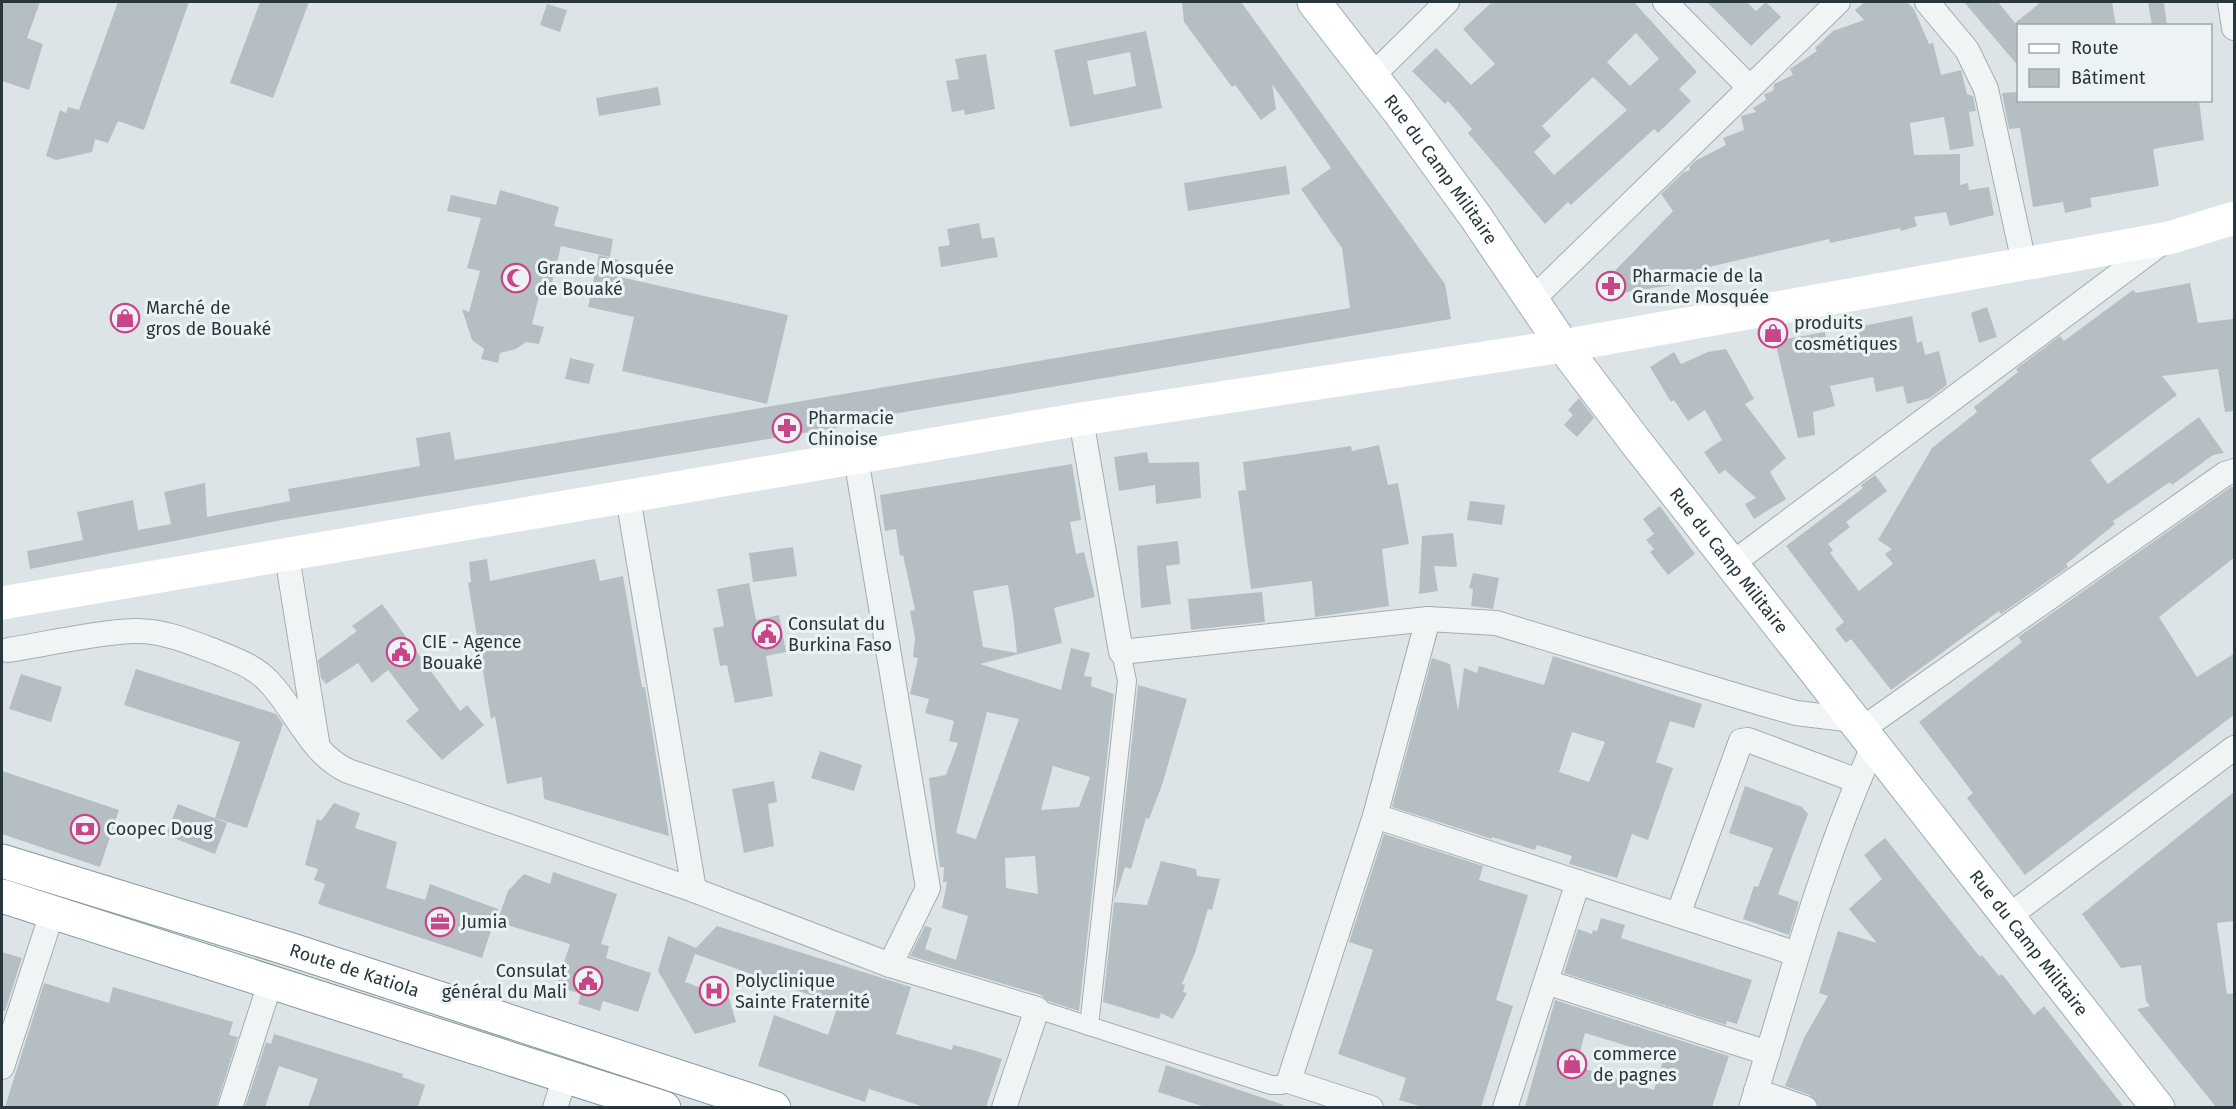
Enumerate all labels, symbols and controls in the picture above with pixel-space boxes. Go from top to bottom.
legend [2017,24,2212,102]
text: Route [2071,37,2119,59]
text: Bâtiment [2071,67,2146,89]
street label: Rue du Camp Militaire [1379,90,1502,249]
place label: Grande Mosquée de Bouaké [537,257,674,300]
mosque icon: Grande Mosquée de Bouaké [500,262,532,294]
place label: Pharmacie de la Grande Mosquée [1632,265,1769,308]
pharmacy icon: Pharmacie de la Grande Mosquée [1595,270,1627,302]
place label: Marché de gros de Bouaké [146,297,271,340]
shop icon: Marché de gros de Bouaké [109,302,141,334]
place label: produits cosmétiques [1794,312,1897,355]
shop icon: produits cosmétiques [1757,317,1789,349]
place label: Pharmacie Chinoise [808,407,894,450]
pharmacy icon: Pharmacie Chinoise [771,412,803,444]
street label: Rue du Camp Militaire [1665,483,1793,638]
place label: Consulat du Burkina Faso [788,613,892,656]
public building icon: Consulat du Burkina Faso [751,618,783,650]
place label: CIE - Agence Bouaké [422,631,522,674]
public building icon: CIE - Agence Bouaké [385,636,417,668]
bank icon: Coopec Doug [69,813,101,845]
place label: Coopec Doug [106,818,213,840]
street label: Rue du Camp Militaire [1965,866,2093,1020]
office icon: Jumia [424,906,456,938]
place label: Jumia [461,911,507,933]
street label: Route de Katiola [287,939,422,1002]
place label: Consulat général du Mali [442,960,567,1003]
public building icon: Consulat général du Mali [572,965,604,997]
place label: Polyclinique Sainte Fraternité [735,970,870,1013]
hospital icon: Polyclinique Sainte Fraternité [698,975,730,1007]
place label: commerce de pagnes [1593,1043,1677,1086]
shop icon: commerce de pagnes [1556,1048,1588,1080]

